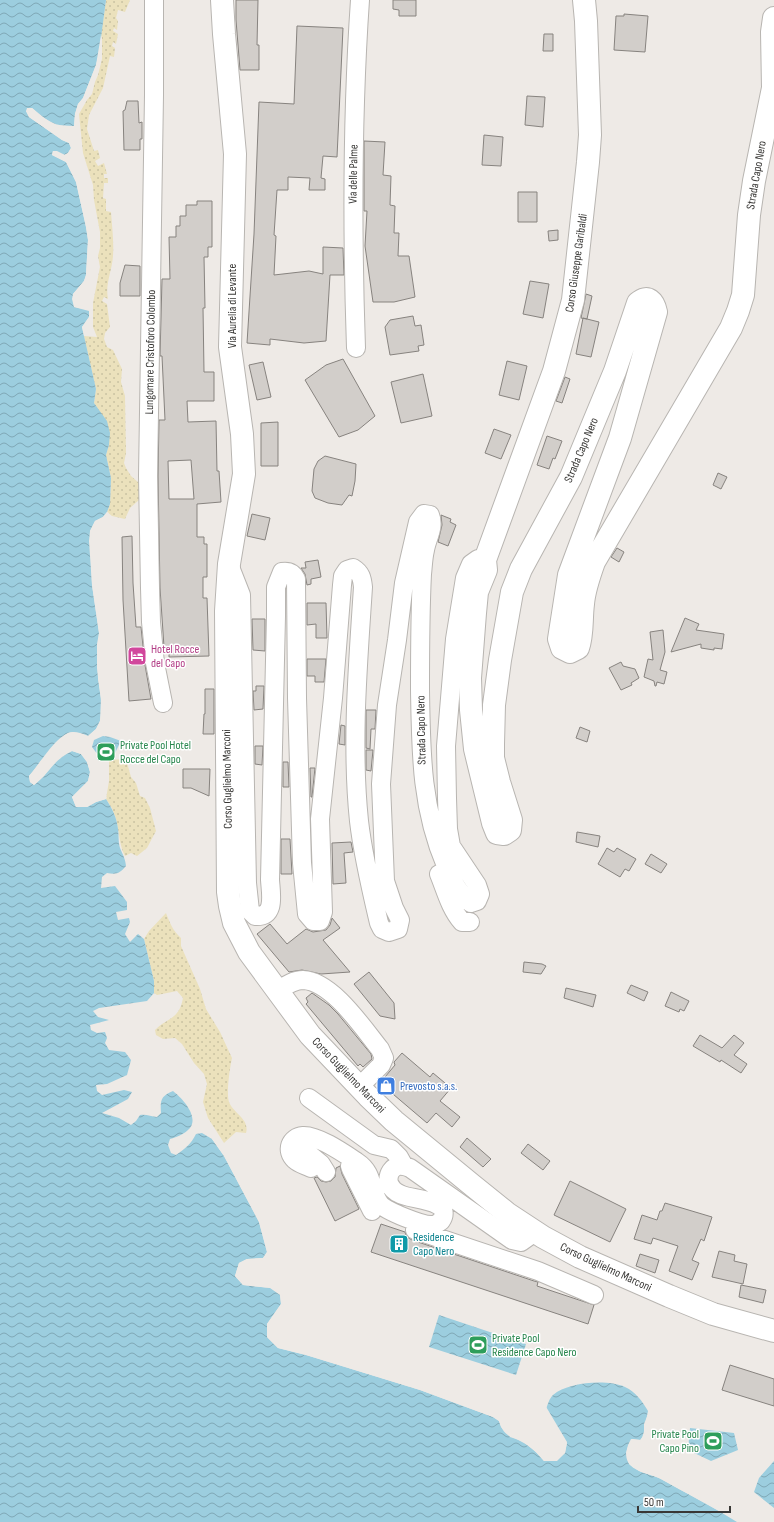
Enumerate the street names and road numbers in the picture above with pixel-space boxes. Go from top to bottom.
street label: Strada Capo Nero [743,140,770,211]
street label: Via delle Palme [345,144,362,204]
street label: Corso Giuseppe Garibaldi [562,213,591,313]
street label: Via Aurelia di Levante [225,264,240,348]
street label: Lungomare Cristoforo Colombo [142,289,159,415]
street label: Strada Capo Nero [561,415,602,485]
street label: Strada Capo Nero [413,695,430,765]
street label: Corso Guglielmo Marconi [219,729,236,829]
street label: Corso Guglielmo Marconi [309,1034,389,1116]
street label: Corso Guglielmo Marconi [558,1240,654,1295]

